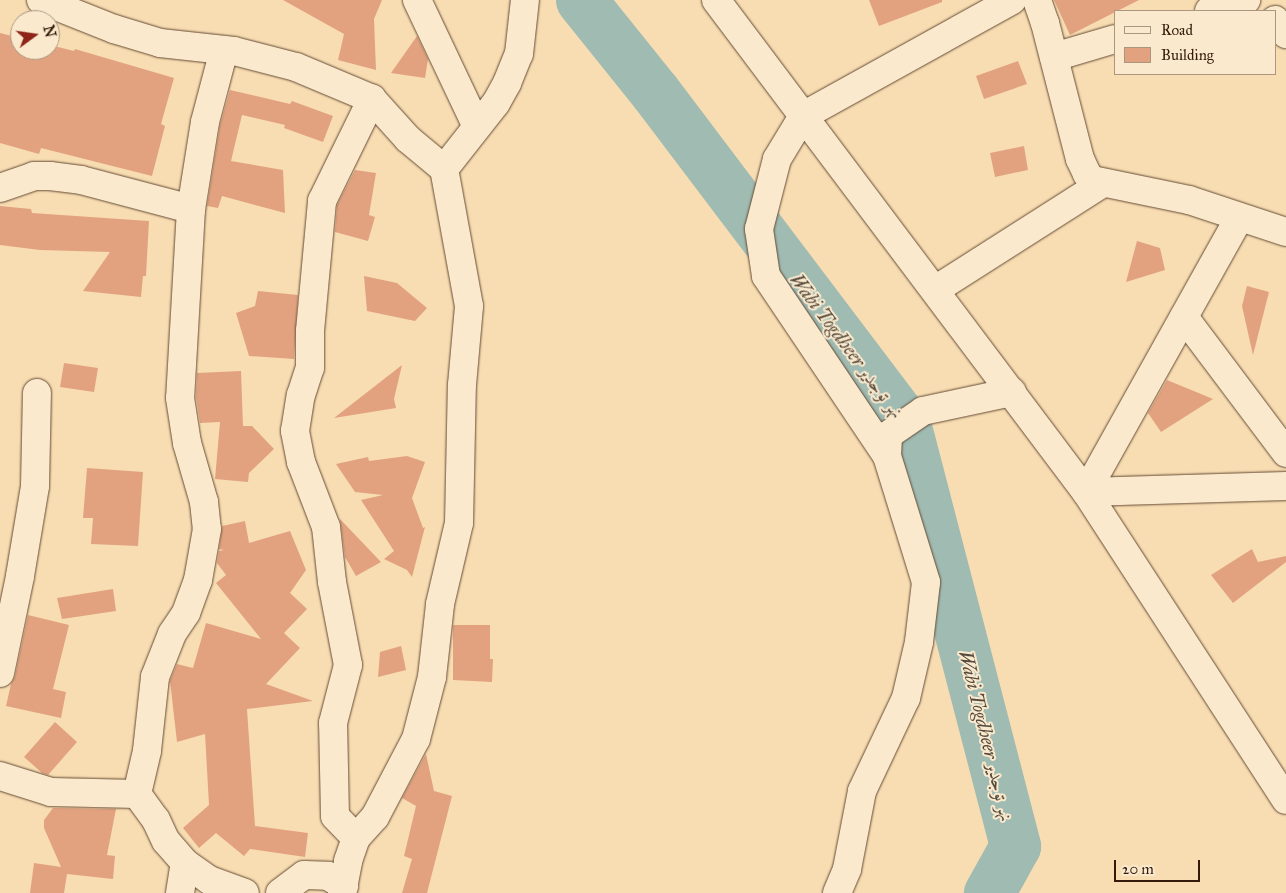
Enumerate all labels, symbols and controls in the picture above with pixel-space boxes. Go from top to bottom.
north arrow [10,10,60,60]
legend [1114,10,1276,75]
text: Road [1161,21,1193,39]
text: N [39,24,59,39]
text: Building [1161,46,1214,64]
water label: Wabi Togdheer نهر توجدير [785,269,909,423]
water label: Wabi Togdheer نهر توجدير [954,648,1018,824]
scale bar [1116,850,1202,882]
text: 20 m [1122,860,1154,878]

